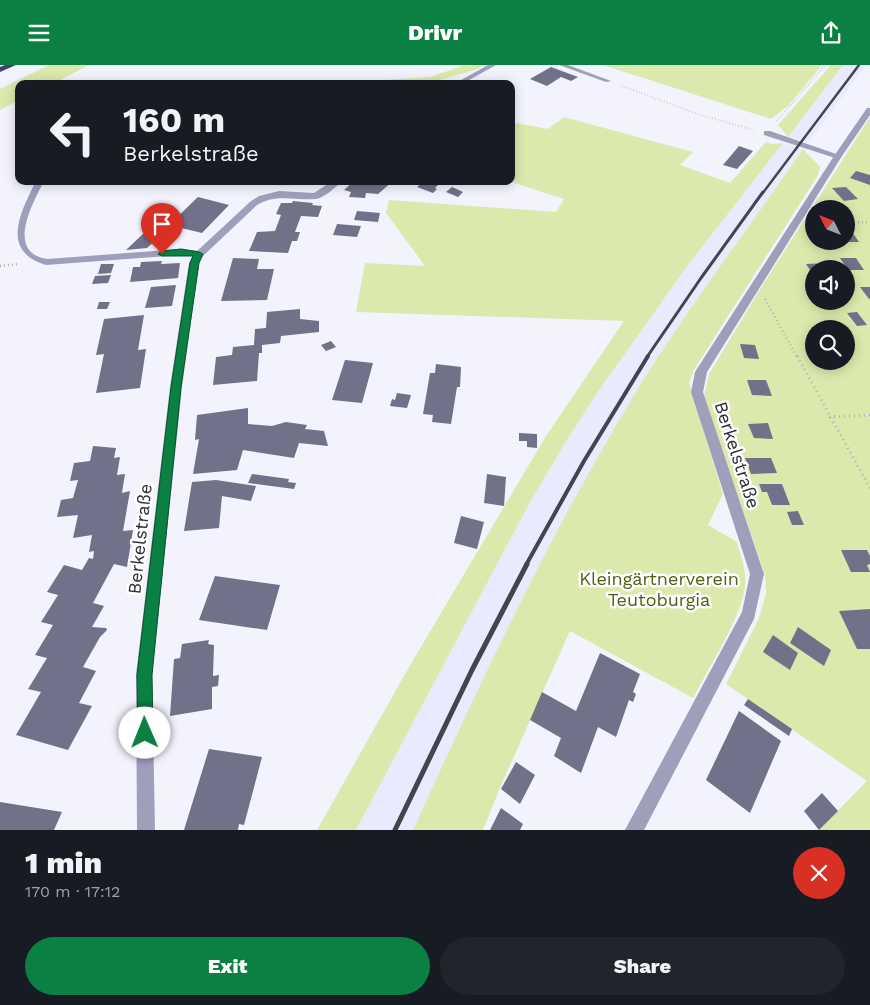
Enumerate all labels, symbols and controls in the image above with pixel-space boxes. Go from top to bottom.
icon: menu [25,19,53,47]
icon: share [817,19,845,47]
text: Drivr [408,20,462,45]
text: 160 m [123,99,225,141]
icon: left [40,100,105,165]
text: Berkelstraße [123,141,259,166]
north arrow [805,200,855,250]
map controls [805,200,855,370]
pin [141,203,183,254]
icon: arrive [148,210,176,238]
button: sound [805,260,855,310]
button: search [805,320,855,370]
street label: Berkelstraße [710,399,765,511]
street label: Berkelstraße [123,483,156,595]
park label: Kleingärtnerverein Teutoburgia [579,568,739,610]
position arrow [118,706,170,758]
text: 1 min [25,845,102,880]
button: close [793,847,845,899]
text: 170 m · 17:12 [25,882,120,901]
button: Exit [25,937,430,995]
button: Share [440,937,845,995]

